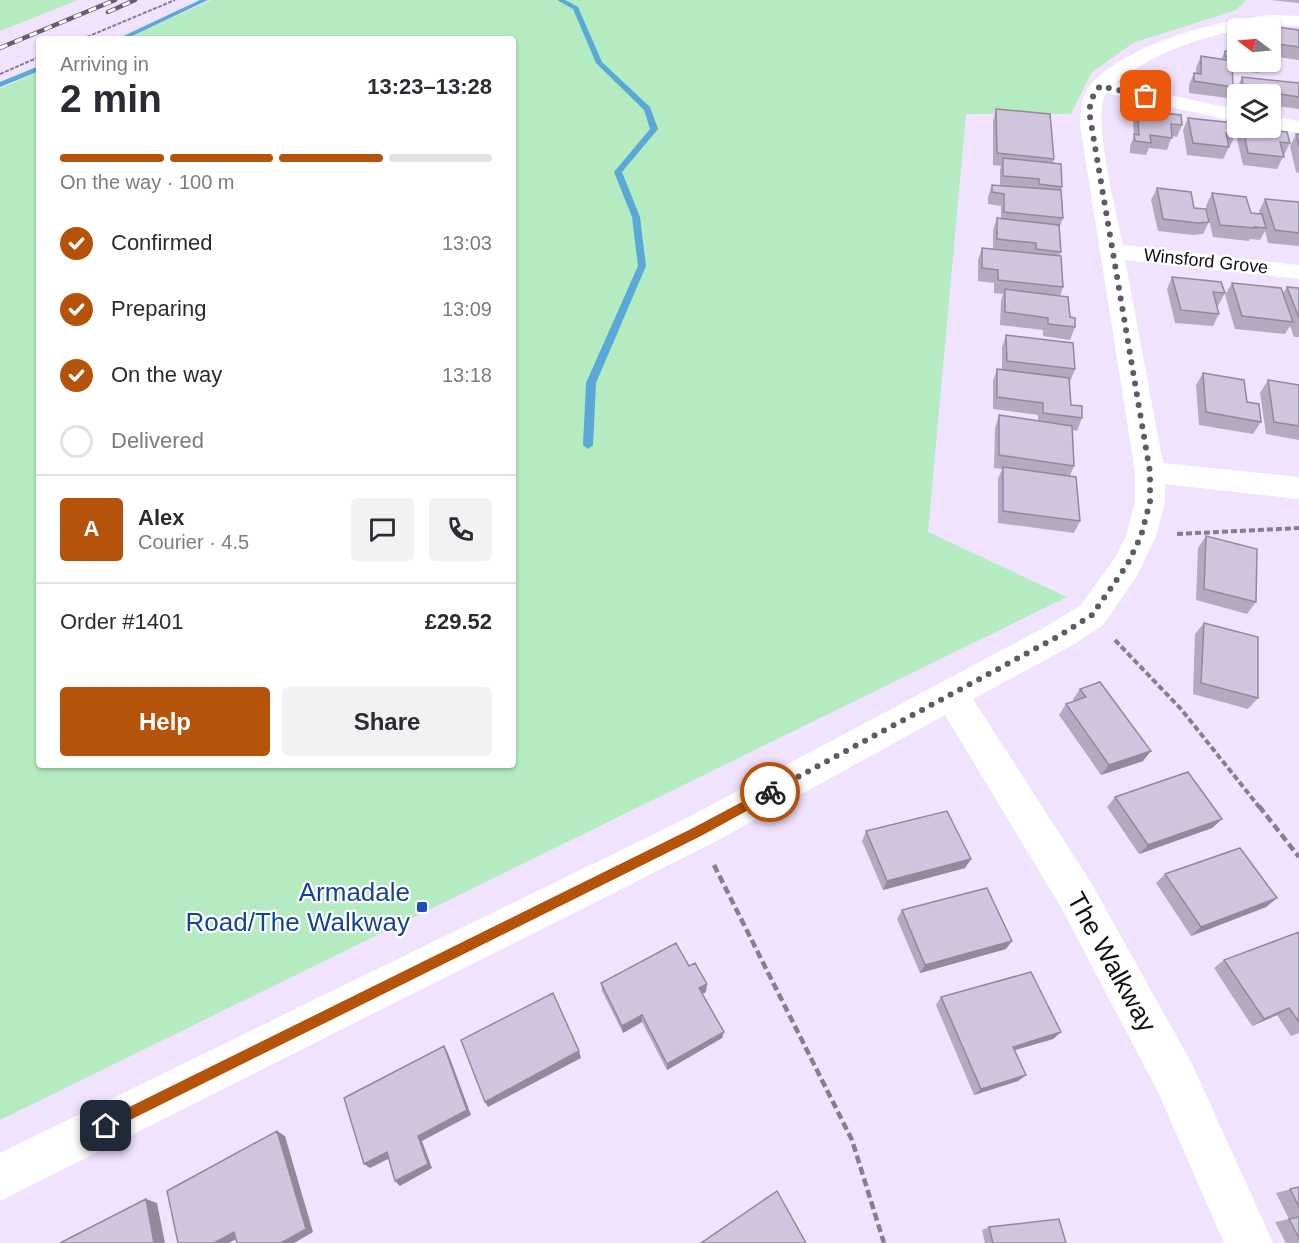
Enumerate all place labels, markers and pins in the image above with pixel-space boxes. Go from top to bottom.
pin [1120,70,1171,121]
place label: Armadale Road/The Walkway [186,877,410,937]
marker: Armadale Road/The Walkway [415,900,429,914]
pin [80,1100,131,1151]

